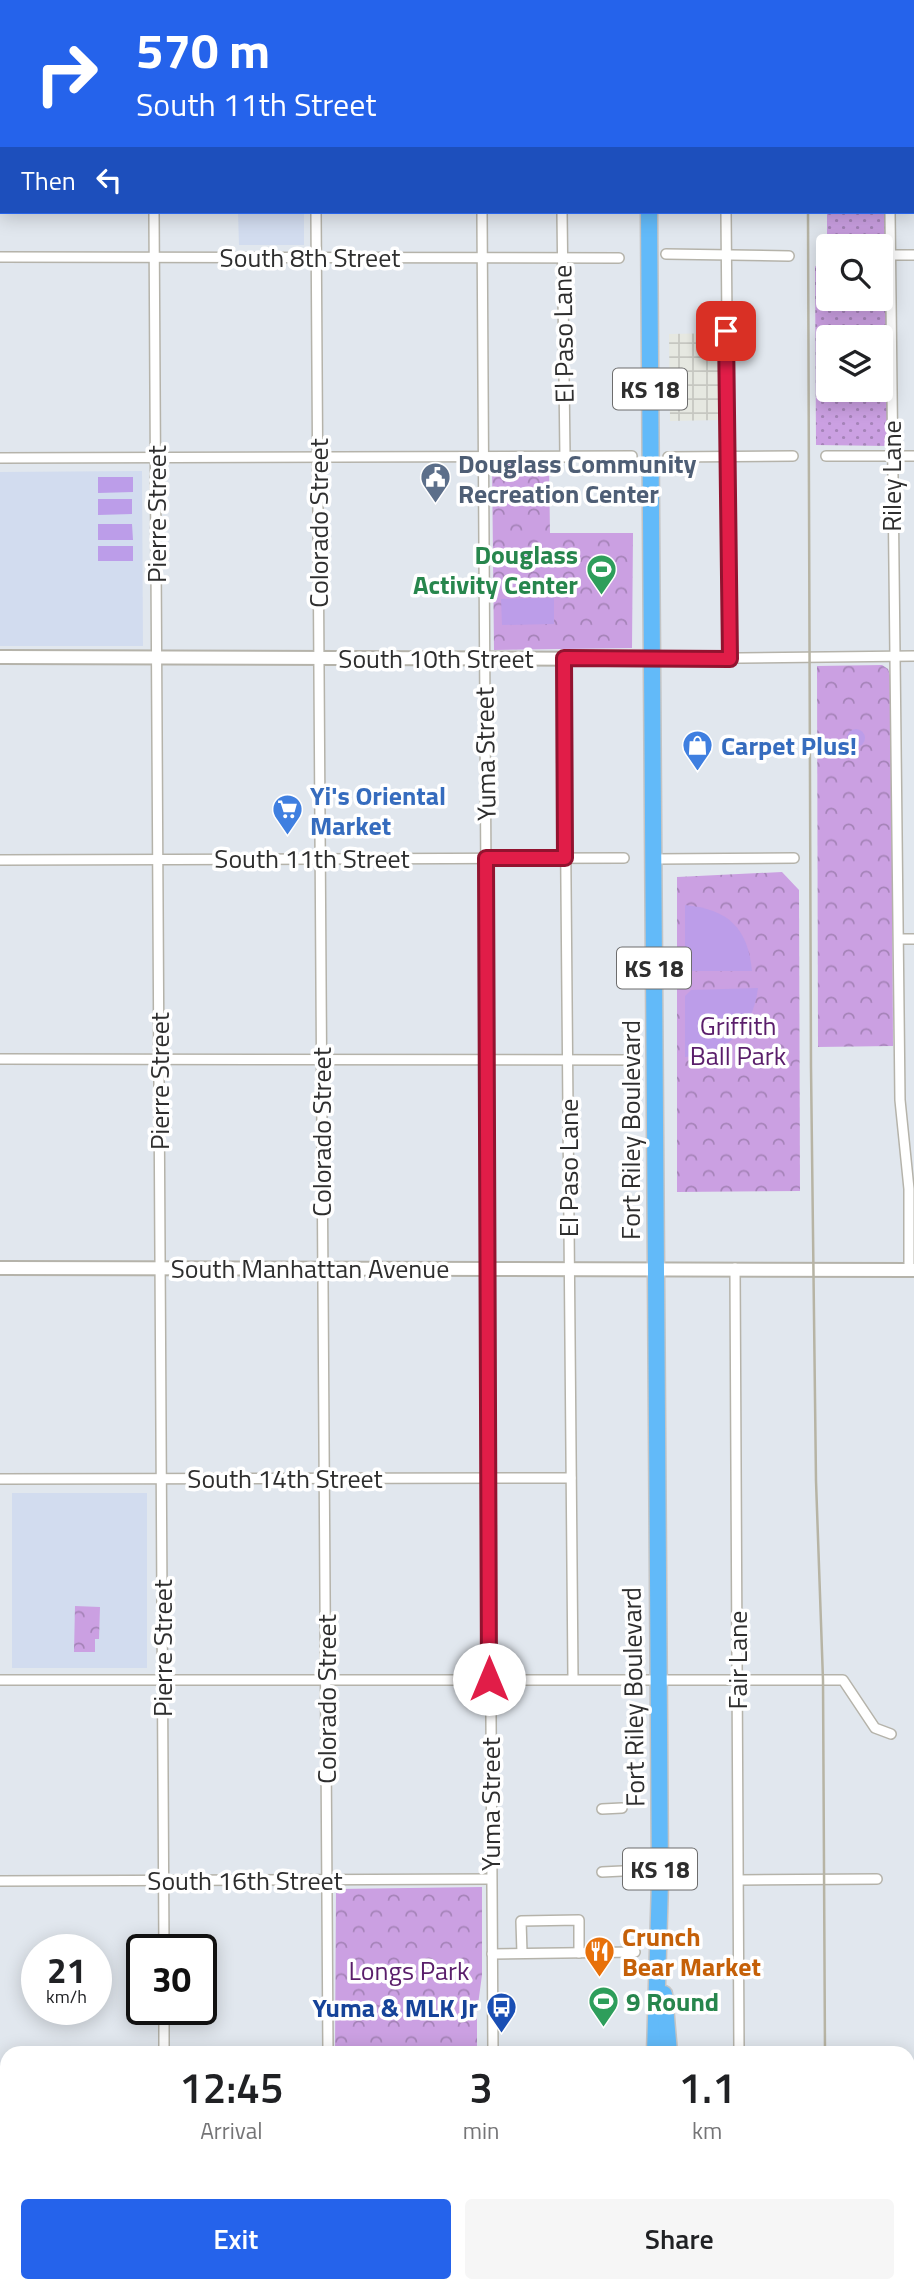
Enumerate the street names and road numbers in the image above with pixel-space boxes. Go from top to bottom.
street label: South 8th Street [220,238,400,277]
street label: El Paso Lane [542,264,584,404]
road number: KS 18 [613,368,687,410]
street label: Riley Lane [872,420,911,532]
street label: Colorado Street [299,438,338,608]
street label: Pierre Street [137,445,176,583]
street label: South 10th Street [338,639,534,678]
street label: Yuma Street [464,687,506,821]
street label: South 11th Street [214,839,410,878]
road number: KS 18 [617,948,691,988]
street label: Pierre Street [140,1012,179,1150]
street label: Fort Riley Boulevard [611,1020,650,1240]
street label: Colorado Street [302,1047,341,1217]
street label: El Paso Lane [549,1099,588,1237]
street label: South Manhattan Avenue [171,1249,449,1288]
street label: South 14th Street [187,1459,383,1498]
street label: Pierre Street [143,1579,182,1717]
street label: Fort Riley Boulevard [612,1587,654,1807]
street label: Fair Lane [718,1611,757,1709]
street label: Colorado Street [307,1614,346,1784]
street label: Yuma Street [471,1737,510,1871]
road number: KS 18 [623,1848,697,1890]
street label: South 16th Street [147,1861,343,1900]

